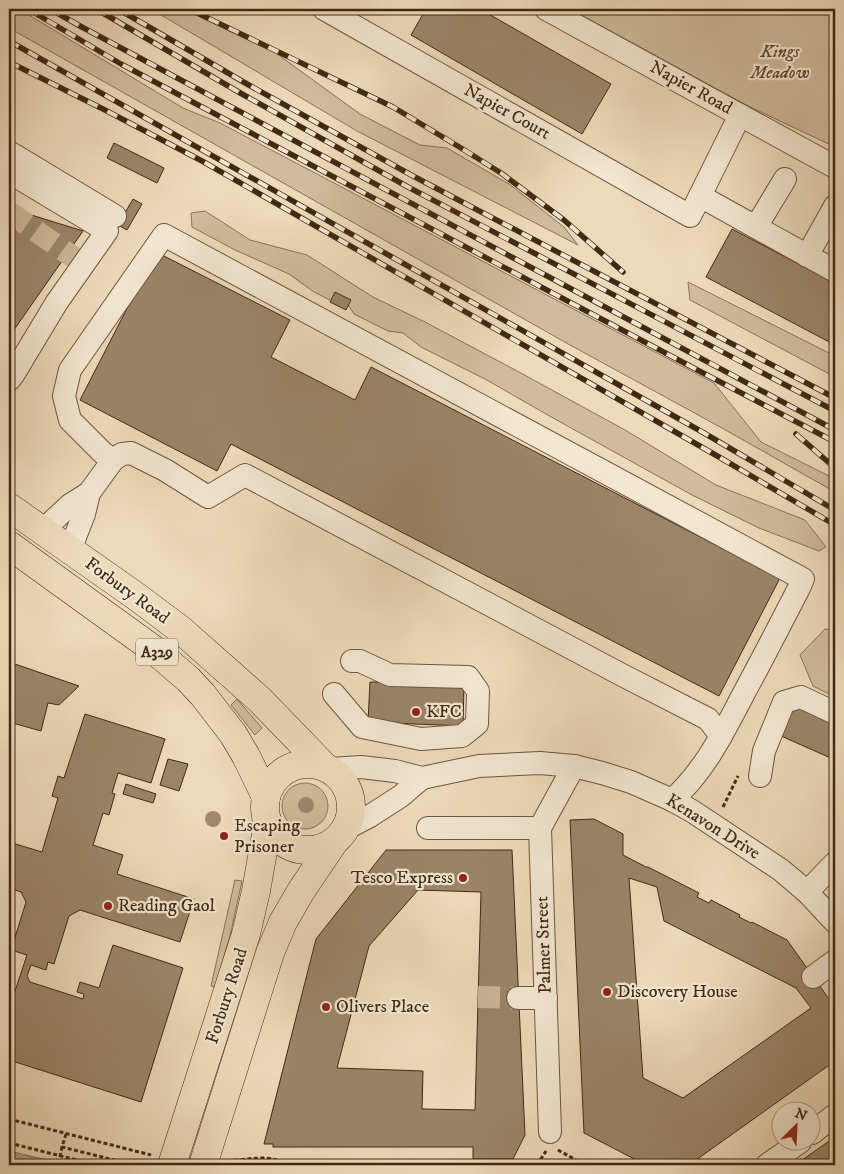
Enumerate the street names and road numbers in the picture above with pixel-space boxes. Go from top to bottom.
street label: Napier Road [646,56,736,120]
street label: Napier Court [460,79,554,145]
street label: Forbury Road [80,553,174,629]
road number: A329 [136,638,178,666]
street label: Kenavon Drive [662,789,764,865]
street label: Palmer Street [531,896,557,994]
street label: Forbury Road [201,945,253,1047]

